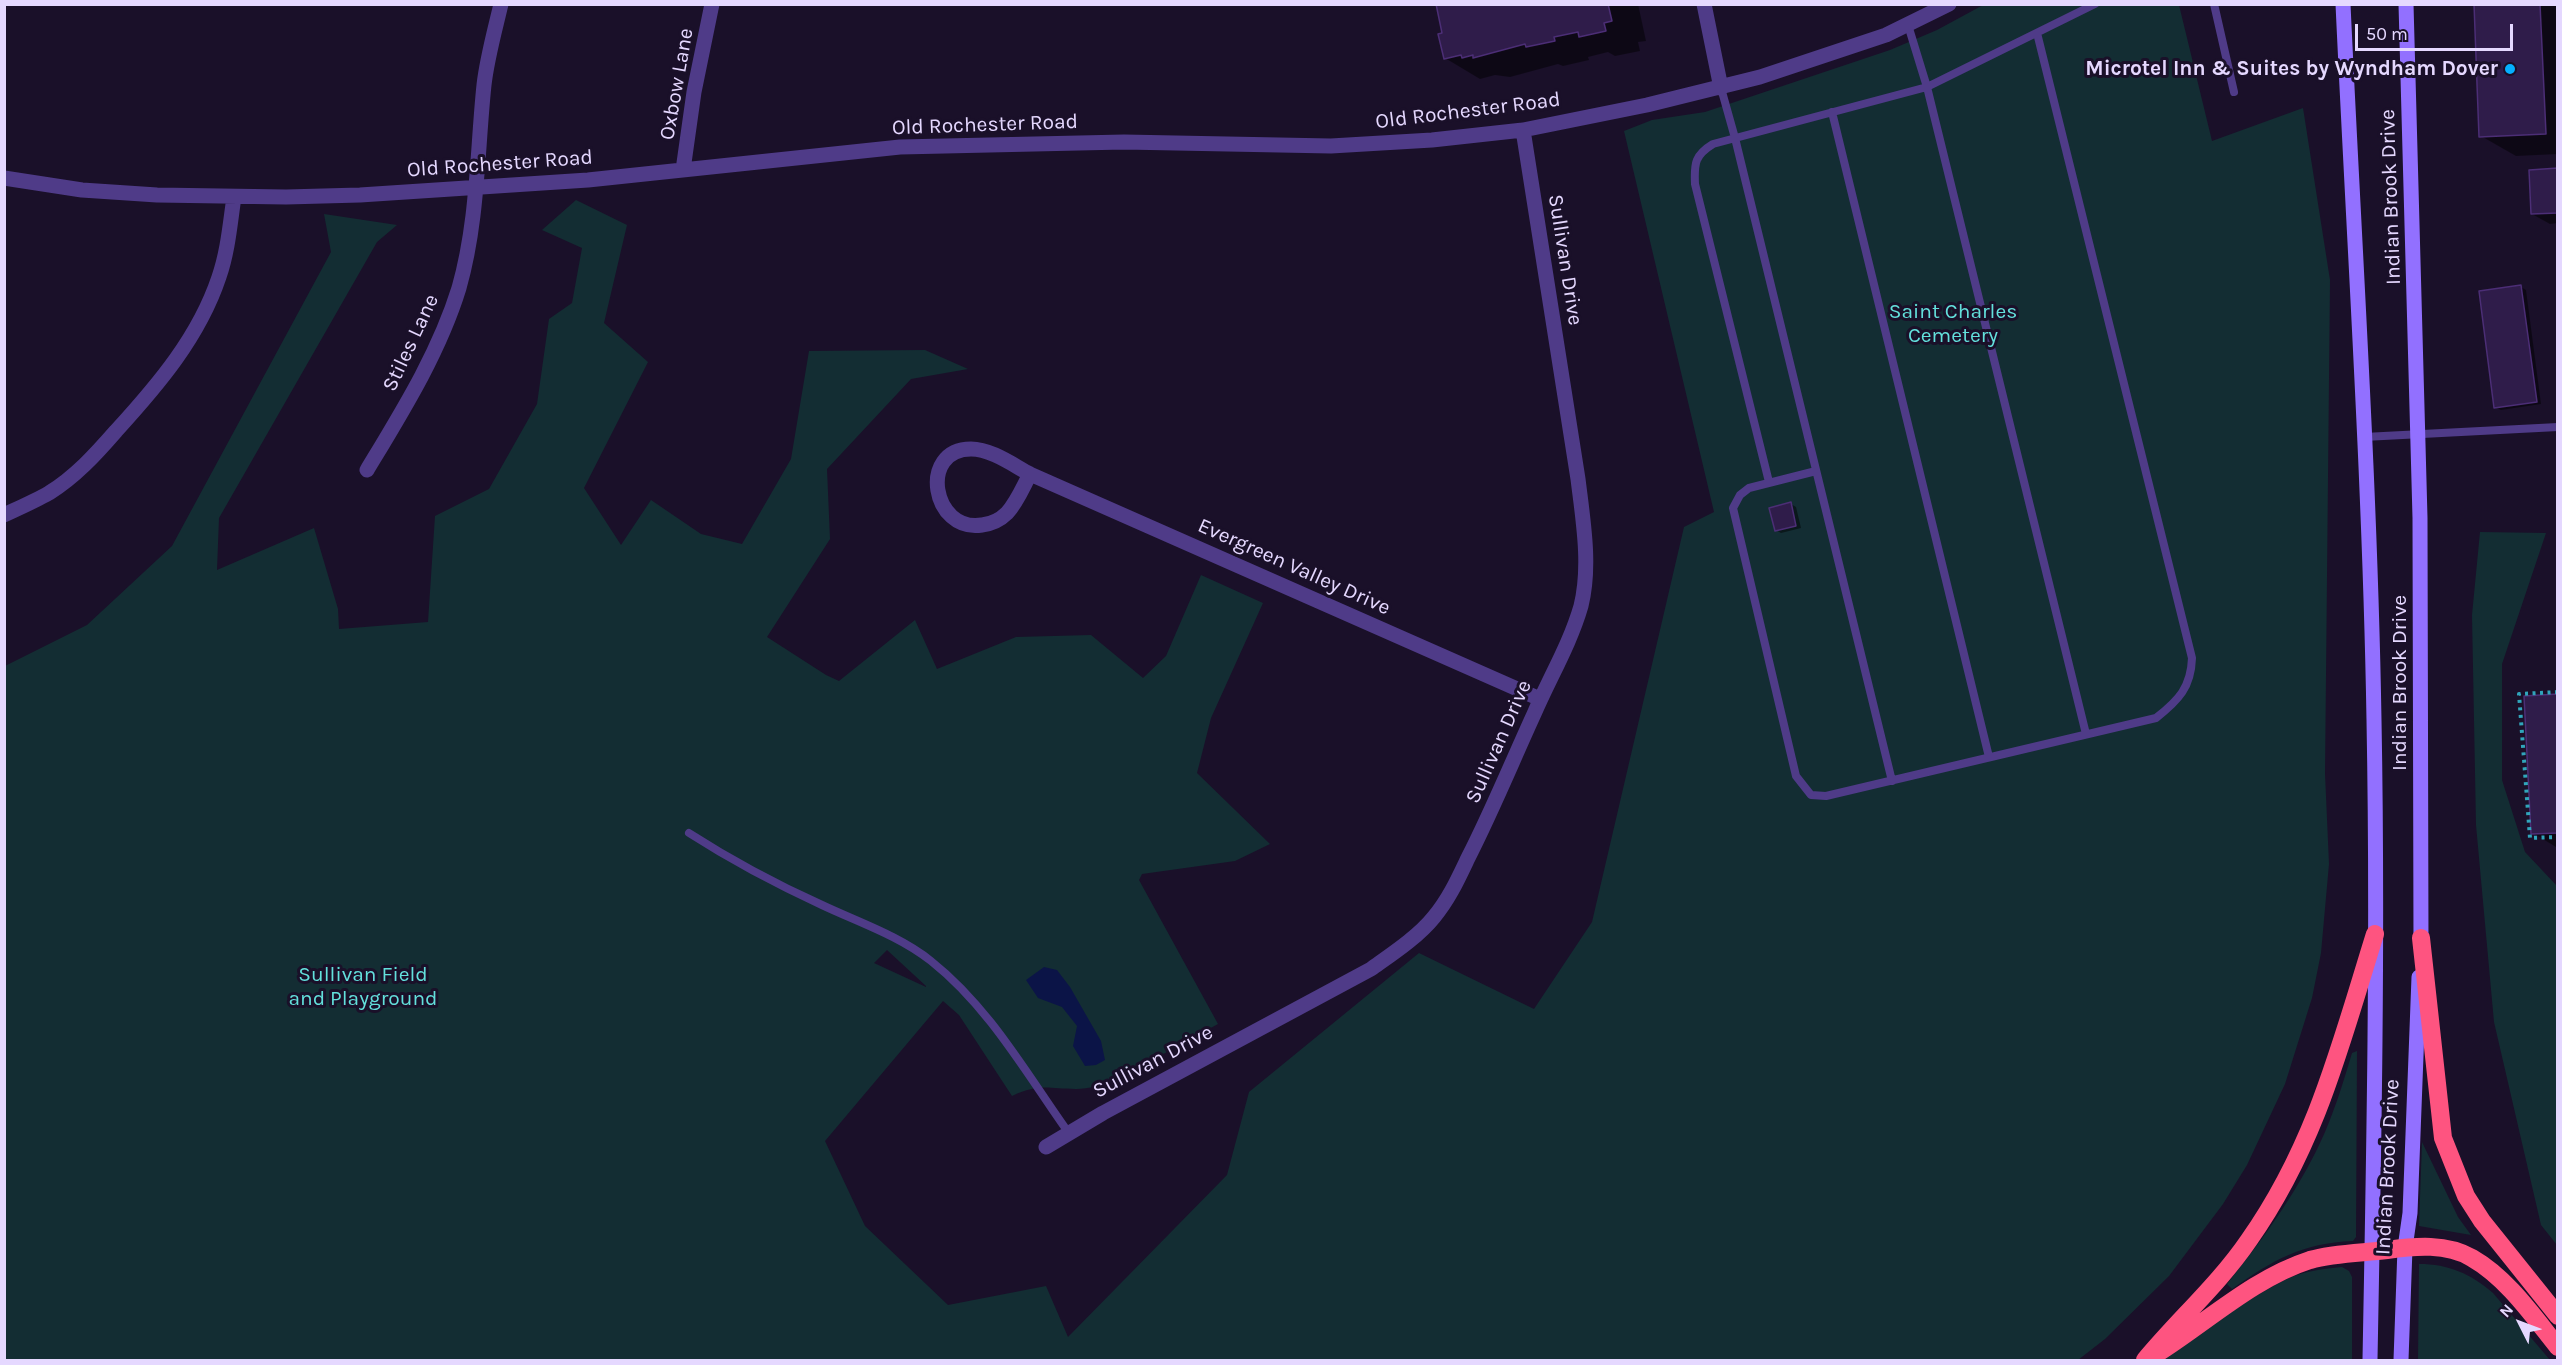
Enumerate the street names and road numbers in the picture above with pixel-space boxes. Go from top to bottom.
street label: Oxbow Lane [655,26,699,142]
street label: Old Rochester Road [1374,87,1562,135]
street label: Old Rochester Road [892,109,1078,141]
street label: Indian Brook Drive [2375,109,2407,285]
street label: Old Rochester Road [406,145,594,183]
street label: Sullivan Drive [1542,193,1588,327]
street label: Stiles Lane [378,290,444,396]
street label: Evergreen Valley Drive [1194,513,1394,621]
street label: Indian Brook Drive [2387,595,2413,771]
street label: Sullivan Drive [1461,676,1537,808]
street label: Sullivan Drive [1089,1020,1217,1104]
street label: Indian Brook Drive [2371,1078,2405,1256]

